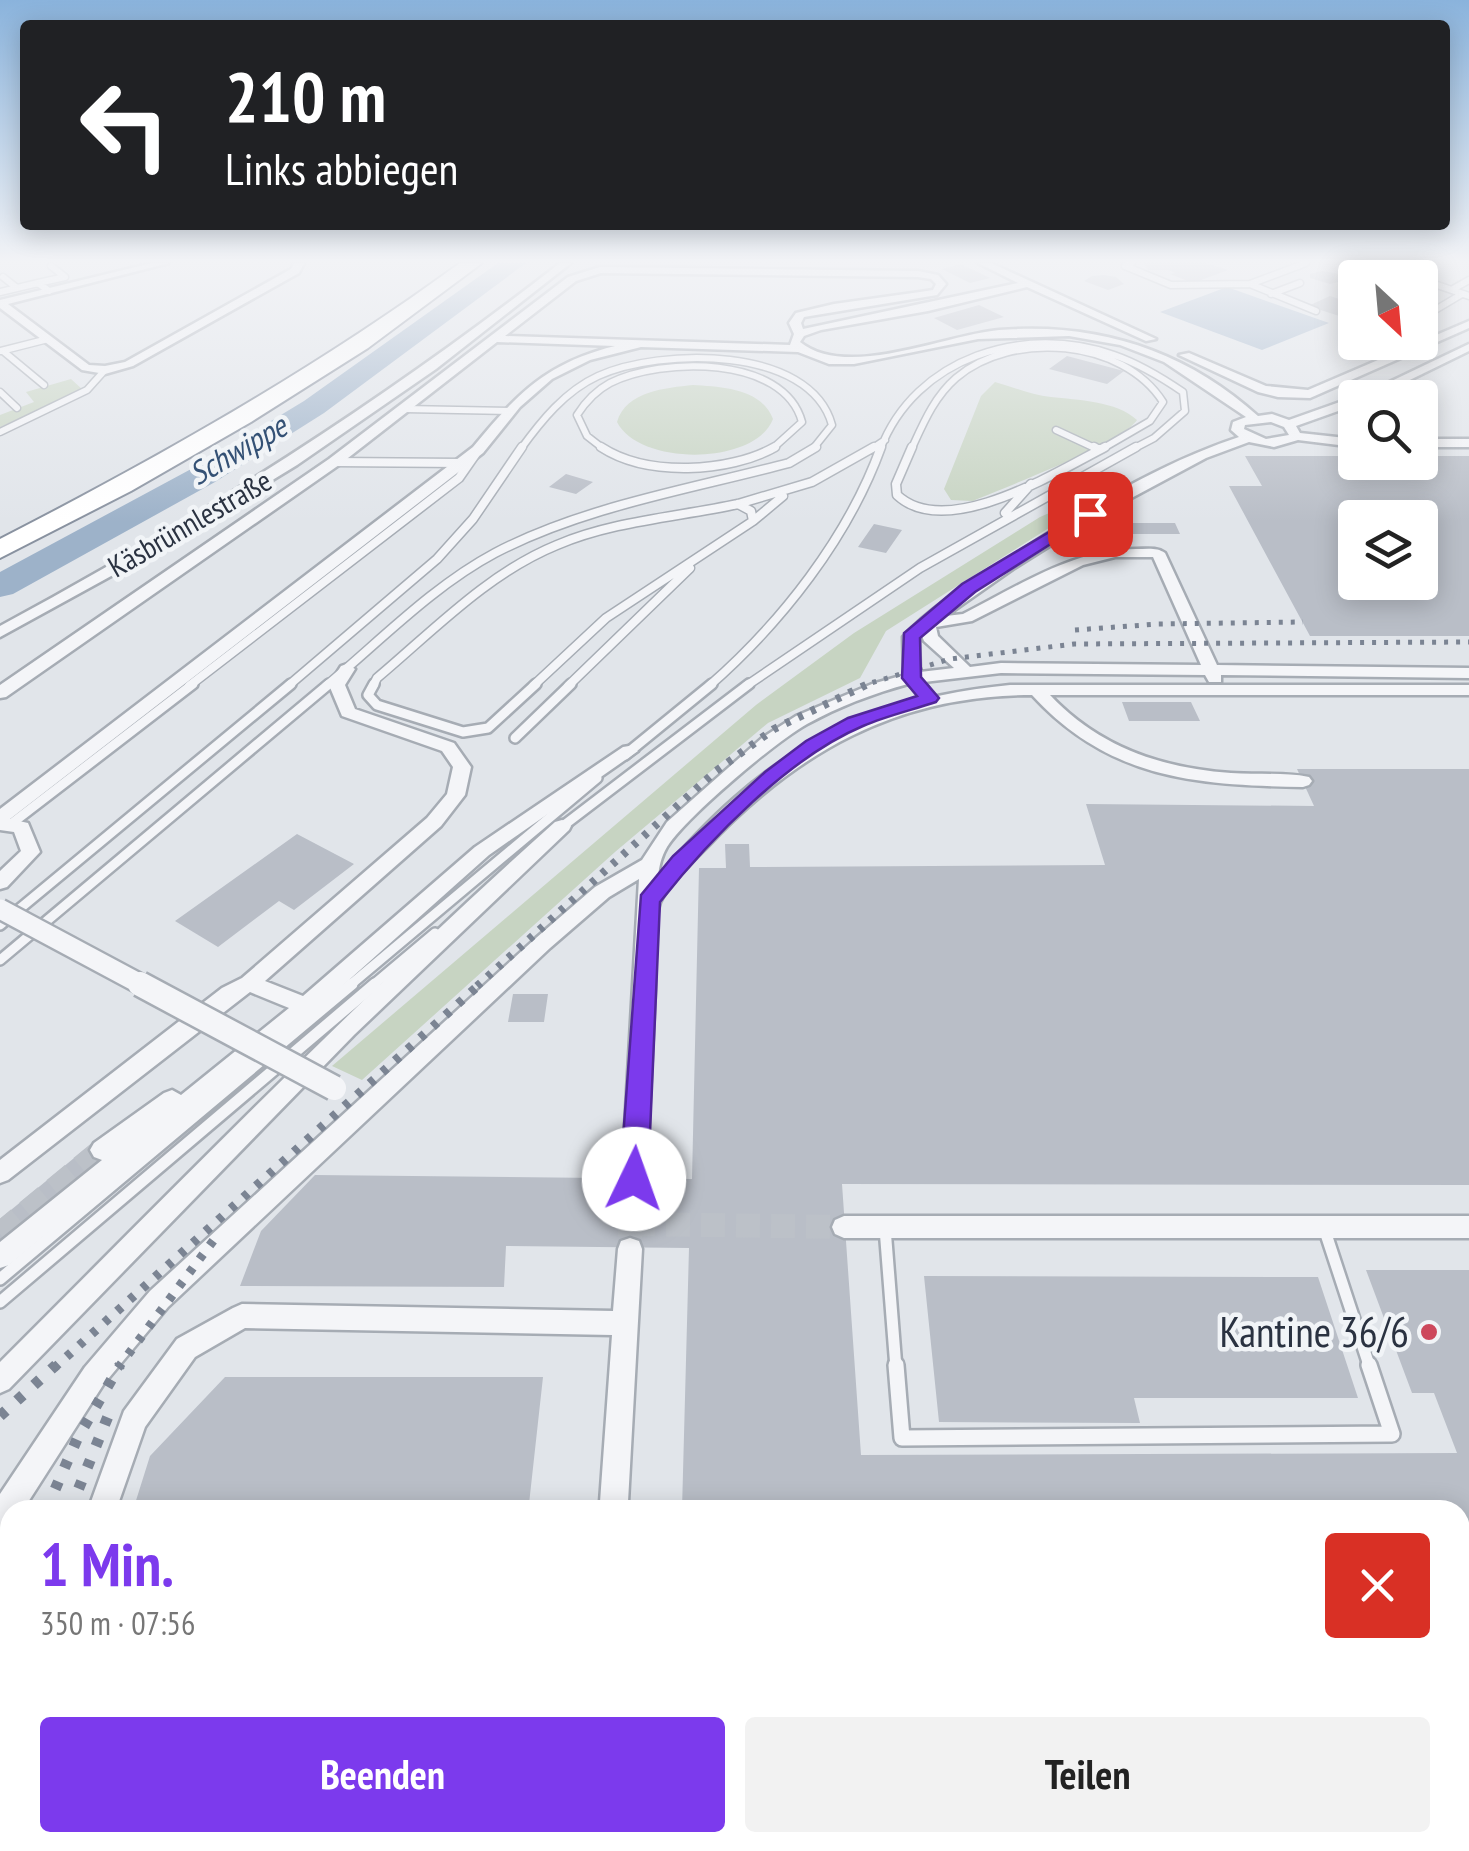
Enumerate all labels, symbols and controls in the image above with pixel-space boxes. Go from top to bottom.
text: 210 m [225,51,386,141]
icon: left [60,60,190,190]
text: Links abbiegen [225,139,458,197]
north arrow [1338,260,1438,360]
map controls [1338,260,1438,600]
button: search [1338,380,1438,480]
water label: Schwippe [181,404,295,494]
street label: Käsbrünnlestraße [100,460,278,585]
pin [1048,472,1133,557]
icon: arrive [1063,487,1118,542]
button: layers [1338,500,1438,600]
position arrow [582,1127,686,1231]
place label: Kantine 36/6 [1219,1304,1409,1359]
marker: Kantine 36/6 [1418,1321,1440,1343]
text: 1 Min. [40,1525,174,1603]
button: close [1325,1533,1430,1638]
text: 350 m · 07:56 [40,1602,195,1644]
button: Beenden [40,1717,725,1832]
button: Teilen [745,1717,1430,1832]

